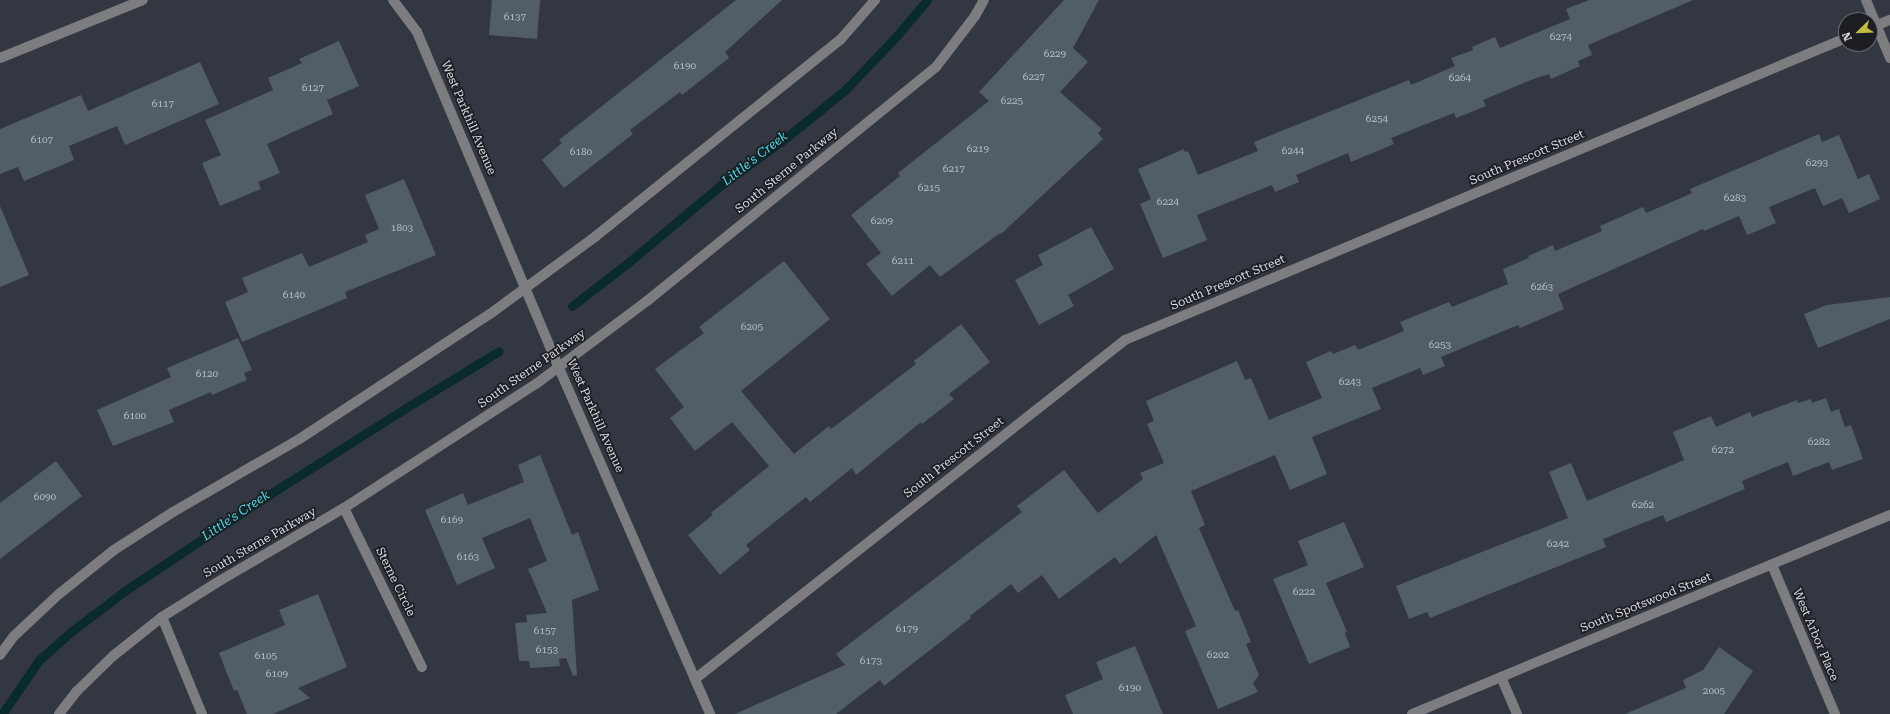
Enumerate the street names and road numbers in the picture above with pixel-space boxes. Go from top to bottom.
street label: West Parkhill Avenue [437,59,499,177]
street label: South Sterne Parkway [733,125,841,217]
street label: South Prescott Street [1467,127,1587,189]
street label: South Prescott Street [1168,252,1288,314]
street label: South Sterne Parkway [476,326,588,412]
street label: West Parkhill Avenue [563,357,627,475]
street label: South Prescott Street [901,414,1007,502]
street label: South Sterne Parkway [201,505,319,581]
street label: Sterne Circle [372,545,418,619]
street label: South Spotswood Street [1578,570,1714,636]
street label: West Arbor Place [1789,587,1841,683]

